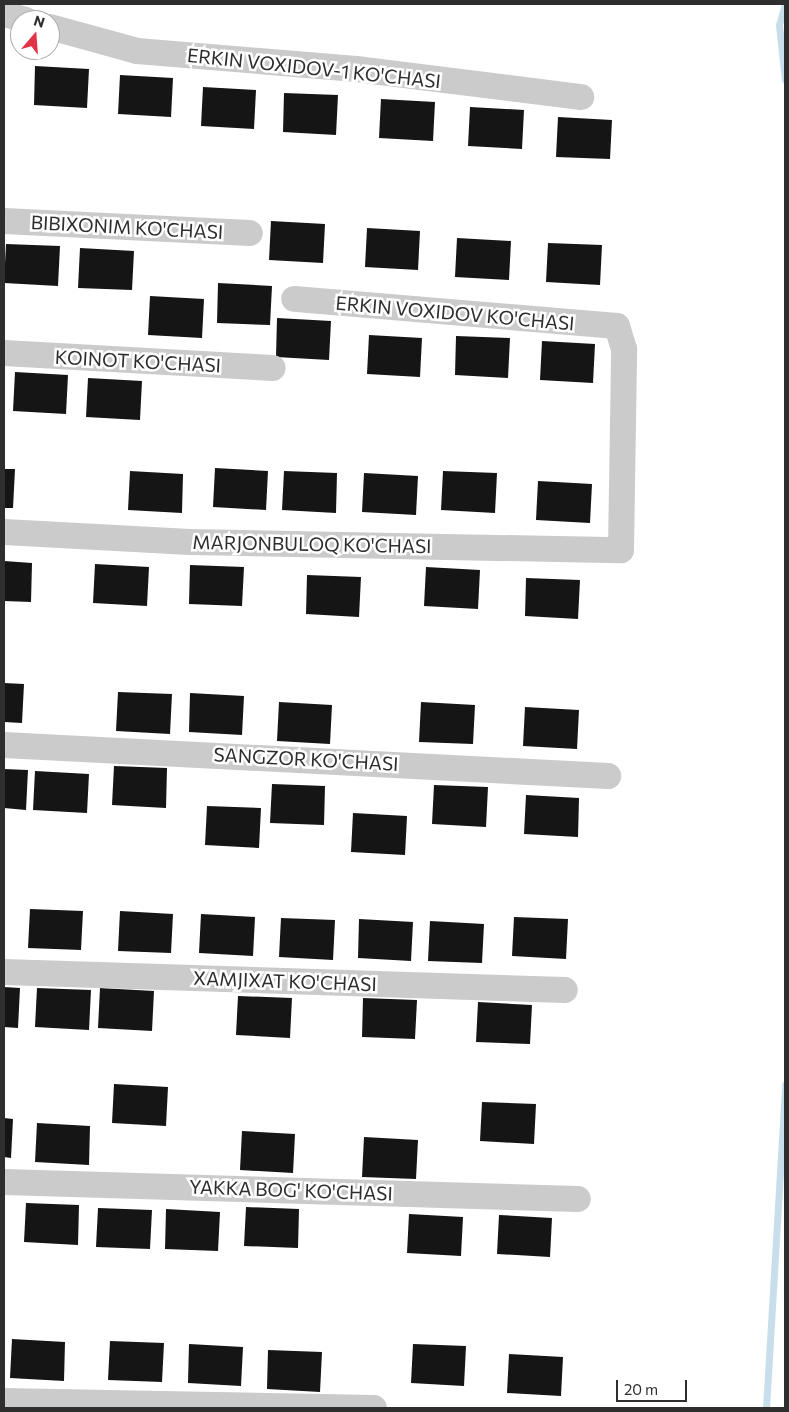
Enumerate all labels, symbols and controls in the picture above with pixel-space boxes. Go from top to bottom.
north arrow [10,10,60,60]
text: N [32,12,47,31]
street label: ERKIN VOXIDOV-1 KO'CHASI [186,43,442,93]
street label: BIBIXONIM KO'CHASI [30,211,224,243]
street label: ERKIN VOXIDOV KO'CHASI [335,291,575,335]
street label: KOINOT KO'CHASI [54,345,222,377]
street label: MARJONBULOQ KO'CHASI [192,531,432,557]
street label: SANGZOR KO'CHASI [213,743,399,775]
street label: XAMJIXAT KO'CHASI [193,966,377,996]
street label: YAKKA BOG' KO'CHASI [189,1175,393,1205]
scale bar [619,1370,690,1402]
text: 20 m [624,1380,658,1398]

